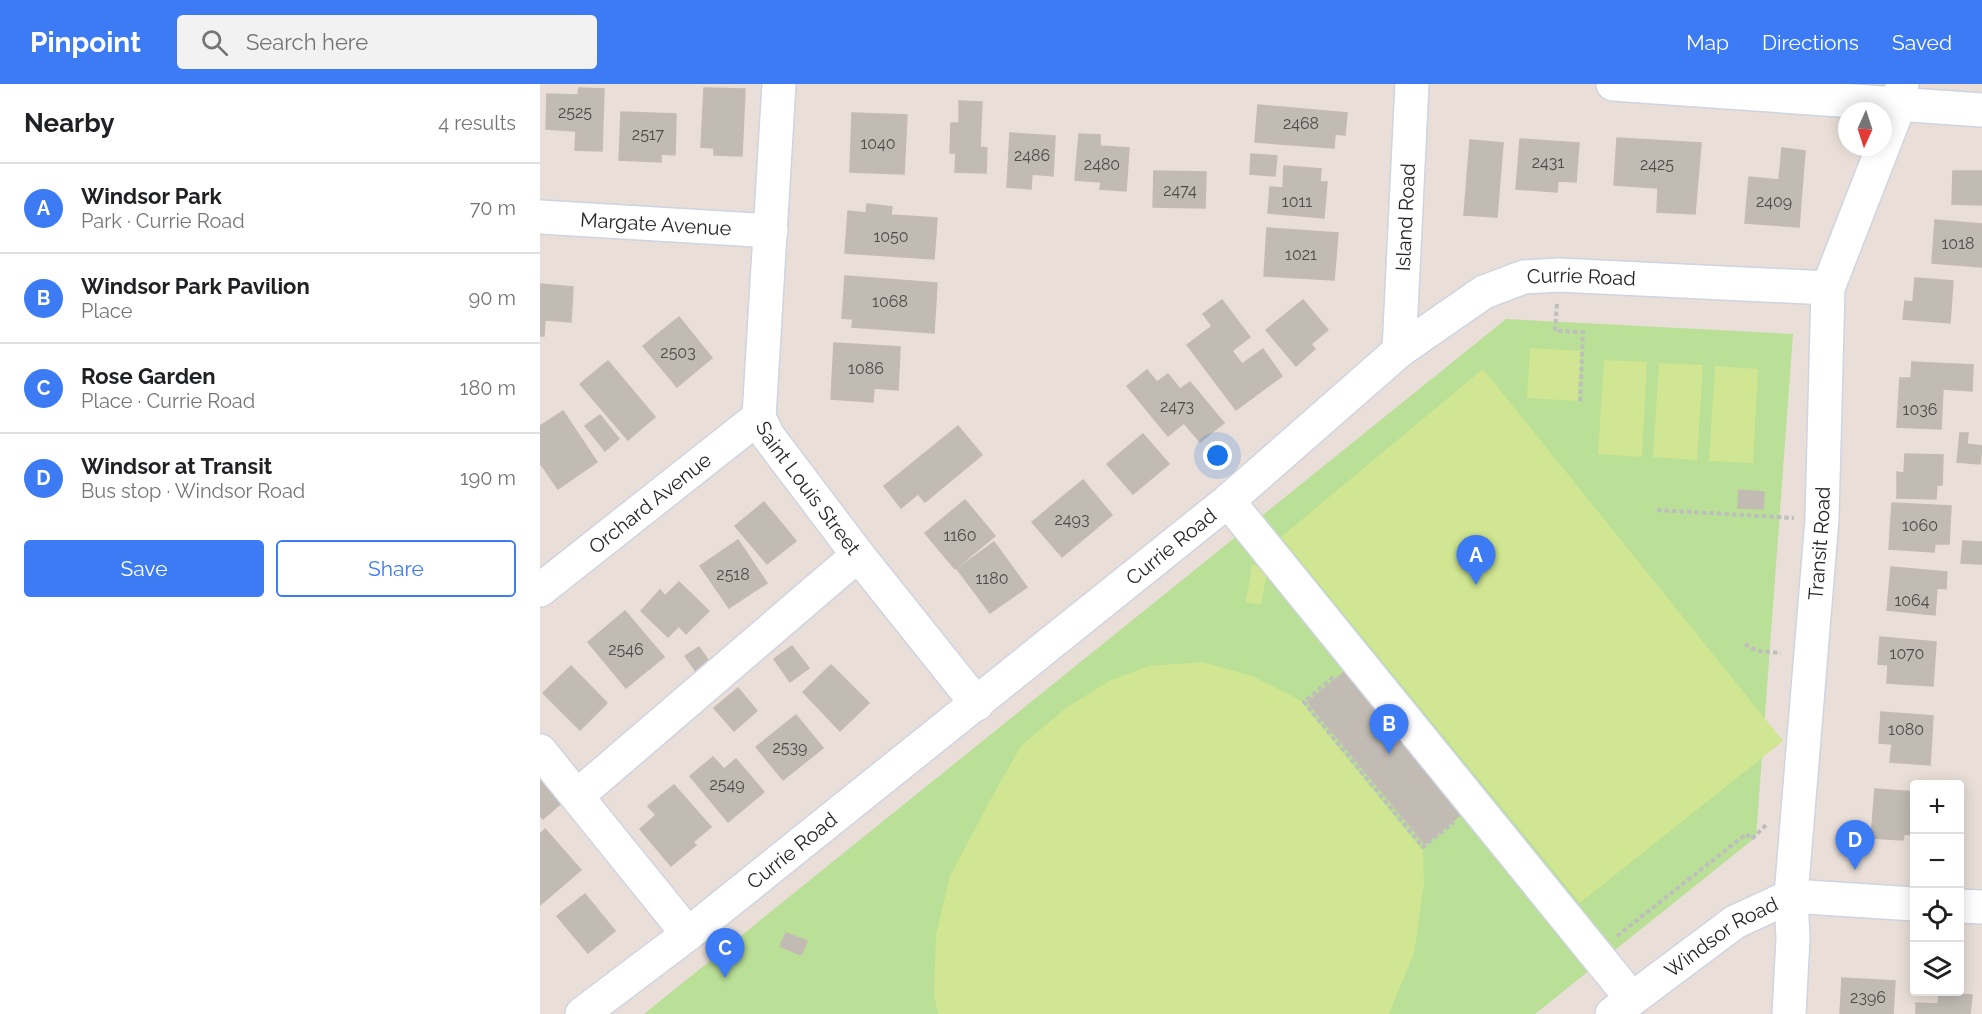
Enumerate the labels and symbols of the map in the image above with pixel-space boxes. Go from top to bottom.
north arrow [1838,102,1892,156]
house number: 2525 [558,103,592,122]
house number: 2468 [1283,114,1319,133]
house number: 2517 [632,125,665,144]
house number: 1040 [860,134,896,153]
house number: 2486 [1014,146,1050,165]
house number: 2431 [1532,153,1564,172]
house number: 2480 [1084,155,1120,174]
house number: 2425 [1640,155,1674,174]
street label: Island Road [1391,163,1420,272]
house number: 2474 [1163,181,1197,200]
house number: 1011 [1282,192,1312,211]
house number: 2409 [1756,192,1792,211]
street label: Margate Avenue [580,207,732,241]
house number: 1050 [873,227,909,246]
house number: 1018 [1942,234,1974,253]
house number: 1021 [1285,245,1317,264]
street label: Currie Road [1526,263,1636,291]
house number: 1068 [872,292,908,311]
house number: 2503 [660,343,696,362]
house number: 1086 [848,359,884,378]
house number: 2473 [1160,397,1194,416]
house number: 1036 [1903,400,1937,419]
street label: Saint Louis Street [751,417,866,560]
your location [1203,441,1232,470]
street label: Orchard Avenue [584,447,716,559]
street label: Transit Road [1803,486,1835,601]
street label: Currie Road [1121,503,1221,590]
house number: 2493 [1055,510,1090,529]
house number: 1060 [1902,516,1938,535]
house number: 1160 [943,526,977,545]
pin: A [1456,536,1496,585]
house number: 2518 [716,565,750,584]
house number: 1180 [976,569,1008,588]
house number: 1064 [1894,591,1930,610]
house number: 2546 [608,640,644,659]
house number: 1070 [1890,644,1924,663]
pin: B [1370,704,1408,754]
house number: 1080 [1888,720,1924,739]
house number: 2539 [773,738,807,757]
house number: 2549 [709,775,745,794]
street label: Currie Road [742,807,842,894]
pin: D [1836,820,1874,870]
street label: Windsor Road [1660,892,1782,982]
pin: C [706,928,744,978]
house number: 2396 [1850,988,1886,1007]

